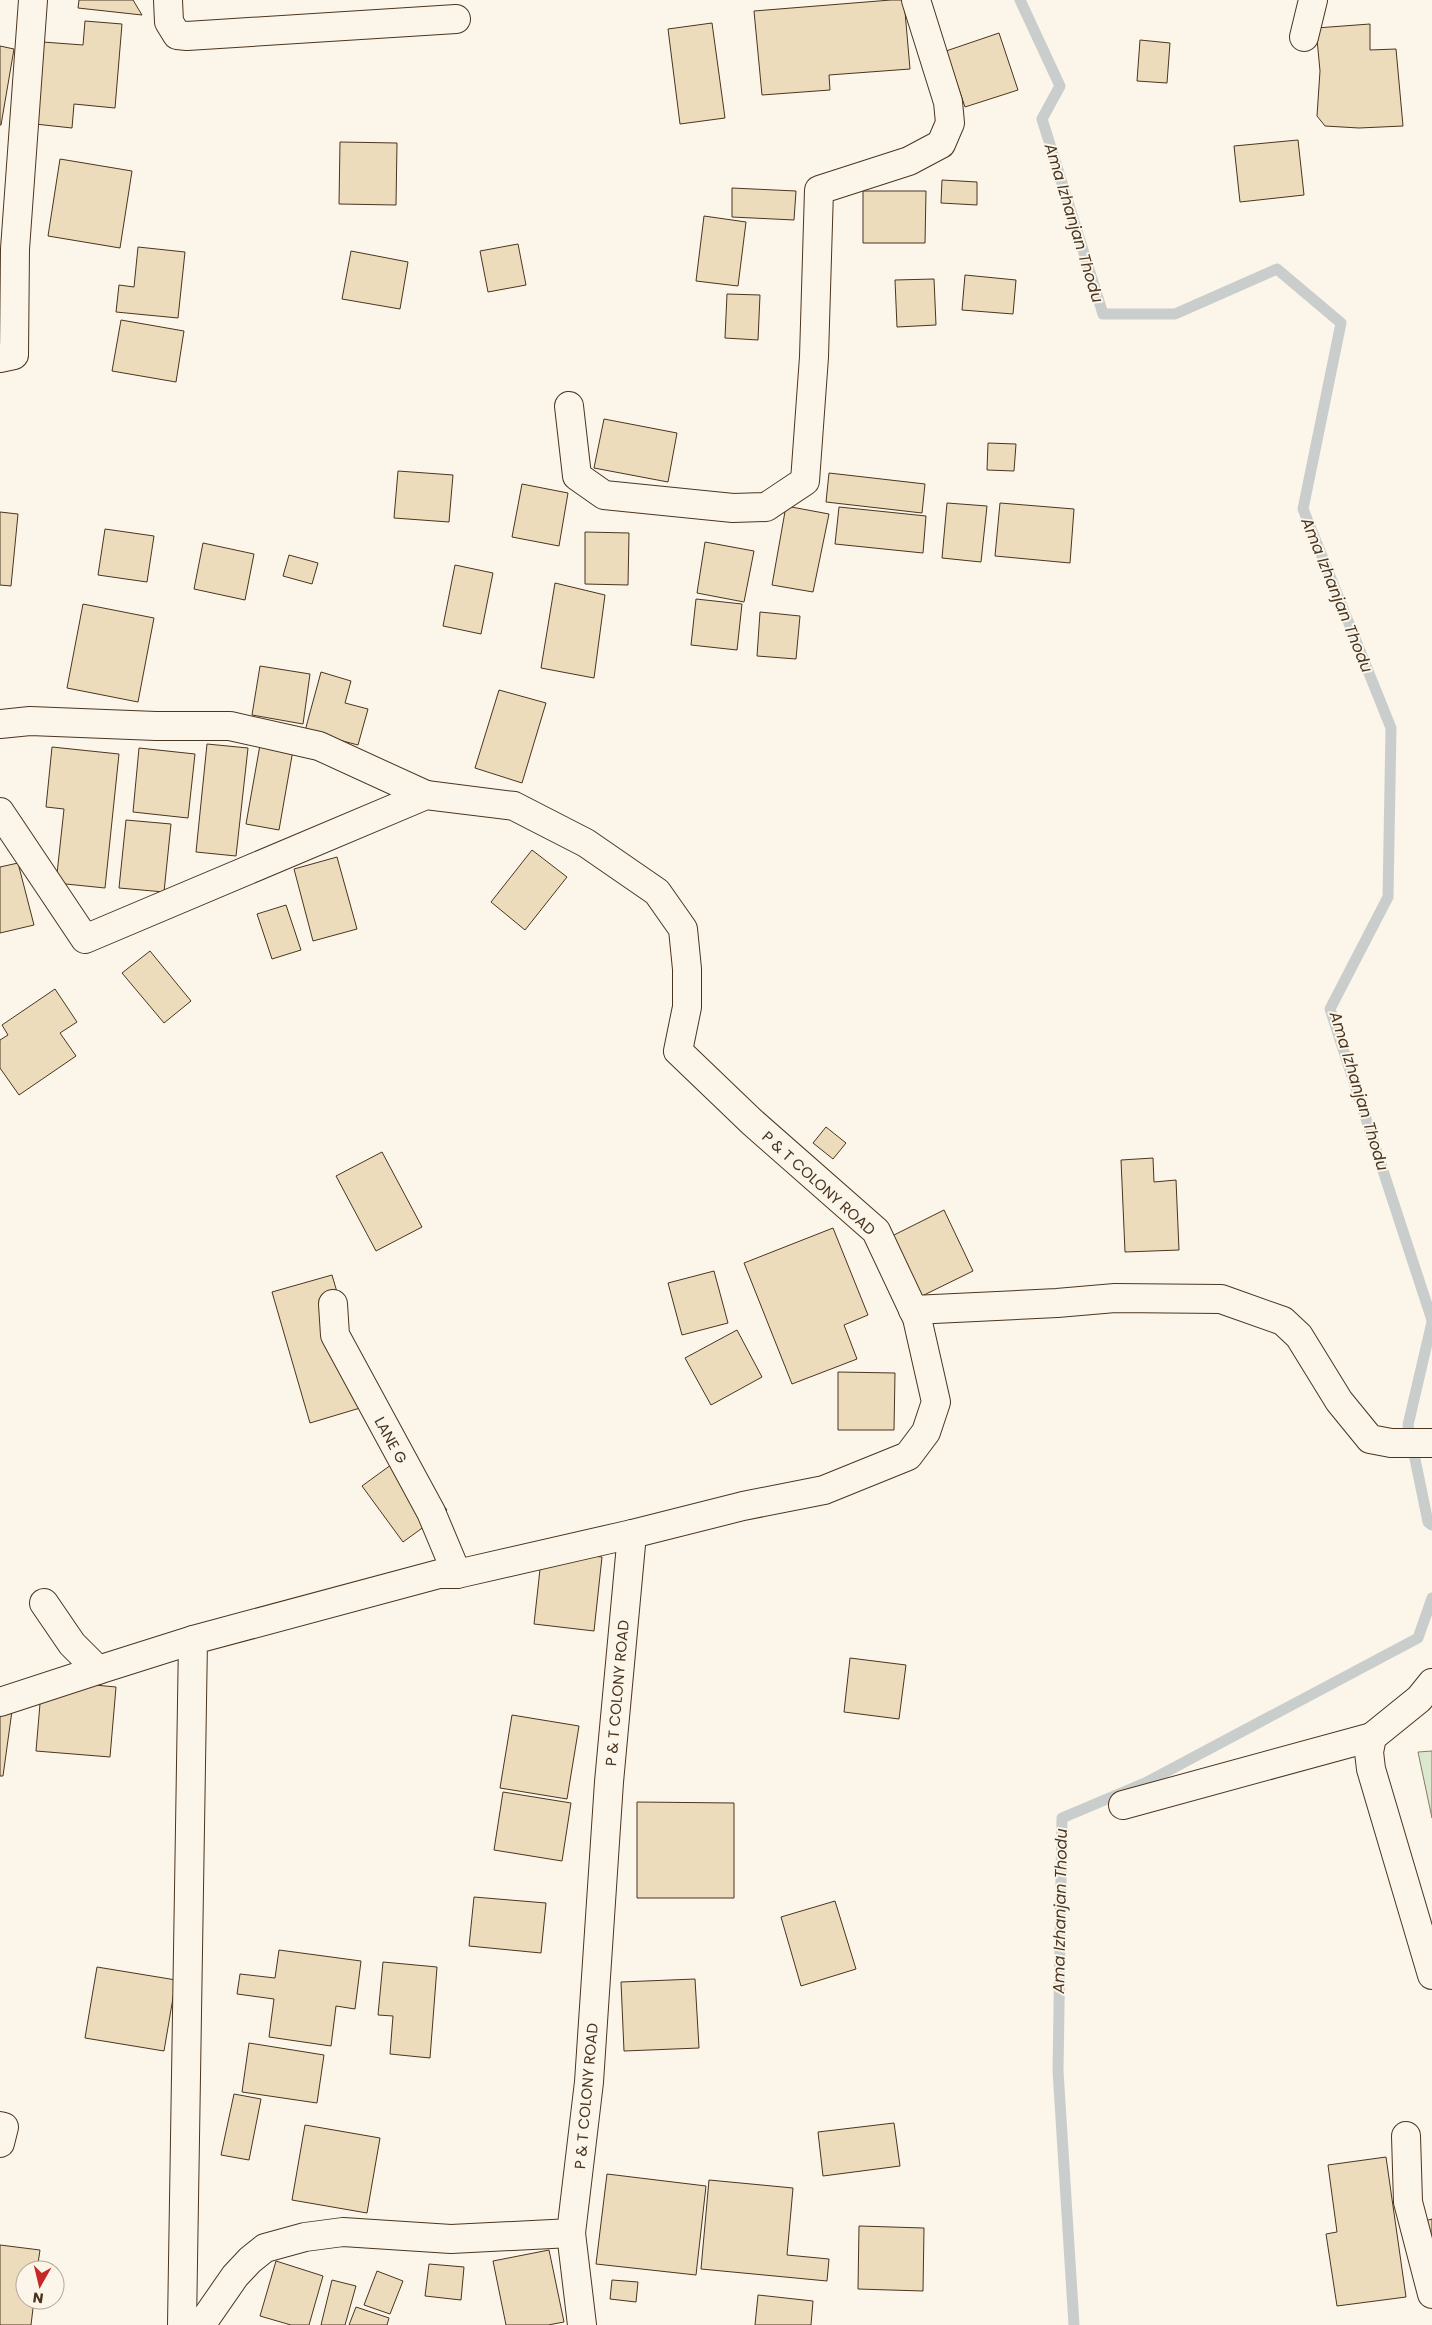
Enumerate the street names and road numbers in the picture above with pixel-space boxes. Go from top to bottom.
street label: P & T COLONY ROAD [758,1126,880,1240]
street label: LANE G [370,1413,413,1467]
street label: P & T COLONY ROAD [600,1619,634,1767]
street label: P & T COLONY ROAD [569,2022,603,2170]

